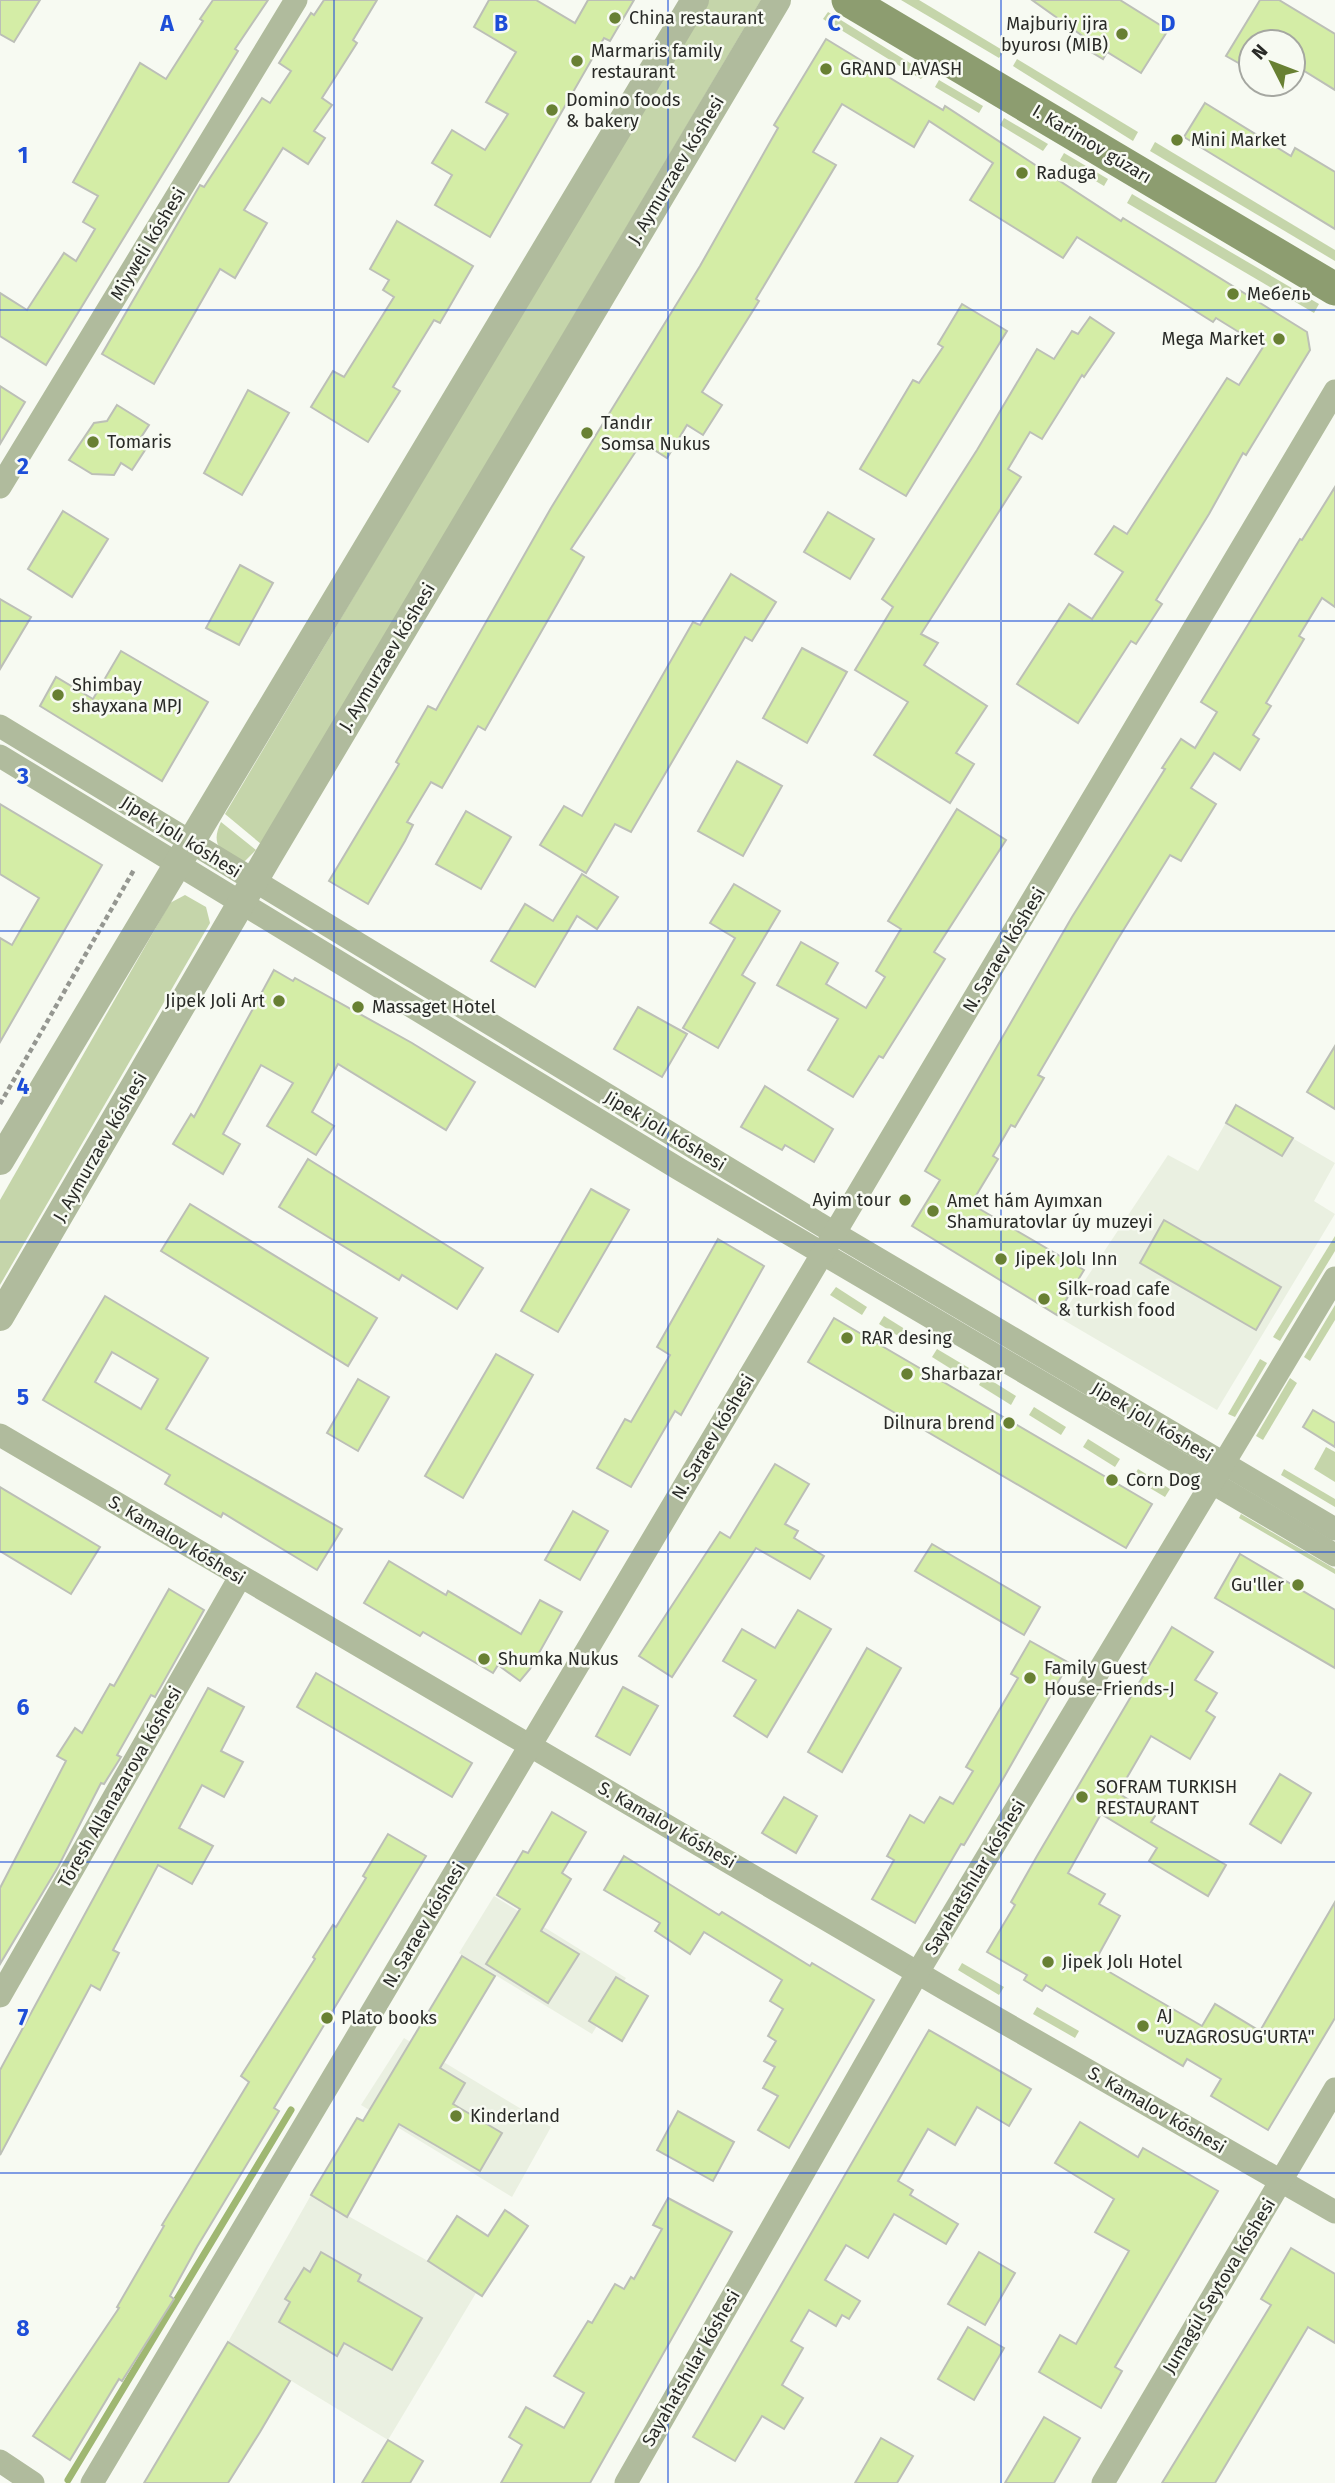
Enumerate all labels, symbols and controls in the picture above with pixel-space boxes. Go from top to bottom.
place label: China restaurant [629,7,765,29]
text: A [159,9,174,37]
text: B [494,9,508,37]
text: C [827,9,841,37]
text: D [1161,9,1176,37]
marker: China restaurant [607,10,623,26]
place label: Majburiy ijra byurosı (MIB) [1001,13,1108,56]
marker: Majburiy ijra byurosı (MIB) [1114,26,1130,42]
north arrow [1237,28,1307,98]
place label: Marmaris family restaurant [591,40,722,83]
text: N [1247,40,1273,64]
marker: Marmaris family restaurant [569,53,585,69]
place label: GRAND LAVASH [840,58,962,80]
marker: GRAND LAVASH [818,61,834,77]
place label: Domino foods & bakery [566,89,680,132]
street label: J. Aymurzaev kóshesi [623,92,729,248]
street label: I. Karimov gúzarı [1028,100,1156,188]
marker: Domino foods & bakery [544,102,560,118]
place label: Mini Market [1191,129,1287,151]
marker: Mini Market [1169,132,1185,148]
text: 1 [18,141,28,169]
place label: Raduga [1036,162,1097,184]
marker: Raduga [1014,165,1030,181]
street label: Miyweli kóshesi [106,184,190,304]
place label: Мебель [1247,283,1311,305]
marker: Мебель [1225,286,1241,302]
place label: Mega Market [1162,328,1266,350]
marker: Mega Market [1271,331,1287,347]
place label: Tandır Somsa Nukus [601,412,710,455]
marker: Tandır Somsa Nukus [579,425,595,441]
place label: Tomaris [107,431,171,453]
marker: Tomaris [85,434,101,450]
text: 2 [17,452,29,480]
street label: J. Aymurzaev kóshesi [334,579,440,735]
place label: Shimbay shayxana MPJ [72,674,182,717]
marker: Shimbay shayxana MPJ [50,687,66,703]
text: 3 [16,762,29,790]
street label: Jipek jolı kóshesi [117,791,245,883]
street label: N. Saraev kóshesi [958,883,1050,1017]
place label: Jipek Joli Art [165,990,265,1012]
marker: Jipek Joli Art [271,993,287,1009]
place label: Massaget Hotel [372,996,496,1018]
marker: Massaget Hotel [350,999,366,1015]
street label: J. Aymurzaev kóshesi [48,1068,152,1226]
text: 4 [17,1072,30,1100]
street label: Jipek jolı kóshesi [600,1086,730,1176]
place label: Ayim tour [812,1189,891,1211]
place label: Amet hám Ayımxan Shamuratovlar úy muzeyi [947,1190,1153,1233]
marker: Ayim tour [897,1192,913,1208]
marker: Amet hám Ayımxan Shamuratovlar úy muzeyi [925,1203,941,1219]
place label: Jipek Jolı Inn [1015,1248,1118,1270]
marker: Jipek Jolı Inn [993,1251,1009,1267]
place label: Silk-road cafe & turkish food [1058,1278,1175,1321]
marker: Silk-road cafe & turkish food [1036,1291,1052,1307]
place label: RAR desing [861,1327,952,1349]
marker: RAR desing [839,1330,855,1346]
place label: Sharbazar [921,1363,1003,1385]
marker: Sharbazar [899,1366,915,1382]
street label: N. Saraev kóshesi [667,1370,759,1504]
street label: Jipek jolı kóshesi [1087,1377,1217,1467]
text: 5 [17,1383,29,1411]
place label: Dilnura brend [883,1412,995,1434]
marker: Dilnura brend [1001,1415,1017,1431]
place label: Corn Dog [1126,1469,1201,1491]
marker: Corn Dog [1104,1472,1120,1488]
street label: S. Kamalov kóshesi [105,1491,249,1589]
place label: Gu'ller [1231,1574,1284,1596]
marker: Gu'ller [1290,1577,1306,1593]
place label: Shumka Nukus [498,1648,619,1670]
marker: Shumka Nukus [476,1651,492,1667]
place label: Family Guest House-Friends-J [1044,1657,1175,1700]
marker: Family Guest House-Friends-J [1022,1670,1038,1686]
street label: Tóresh Allanazarova kóshesi [53,1682,187,1892]
text: 6 [17,1693,30,1721]
place label: SOFRAM TURKISH RESTAURANT [1096,1776,1237,1819]
street label: S. Kamalov kóshesi [594,1777,740,1873]
marker: SOFRAM TURKISH RESTAURANT [1074,1789,1090,1805]
street label: Sayahatshılar kóshesi [920,1795,1030,1959]
street label: N. Saraev kóshesi [378,1858,470,1992]
place label: Jipek Jolı Hotel [1062,1951,1182,1973]
marker: Jipek Jolı Hotel [1040,1954,1056,1970]
text: 7 [18,2003,29,2031]
place label: AJ "UZAGROSUG'URTA" [1157,2005,1315,2048]
place label: Plato books [341,2007,437,2029]
marker: Plato books [319,2010,335,2026]
marker: AJ "UZAGROSUG'URTA" [1135,2018,1151,2034]
street label: S. Kamalov kóshesi [1084,2062,1230,2158]
place label: Kinderland [470,2105,560,2127]
marker: Kinderland [448,2108,464,2124]
street label: Jumagúl Seytova kóshesi [1158,2194,1280,2378]
street label: Sayahatshılar kóshesi [637,2286,745,2450]
text: 8 [16,2314,30,2342]

